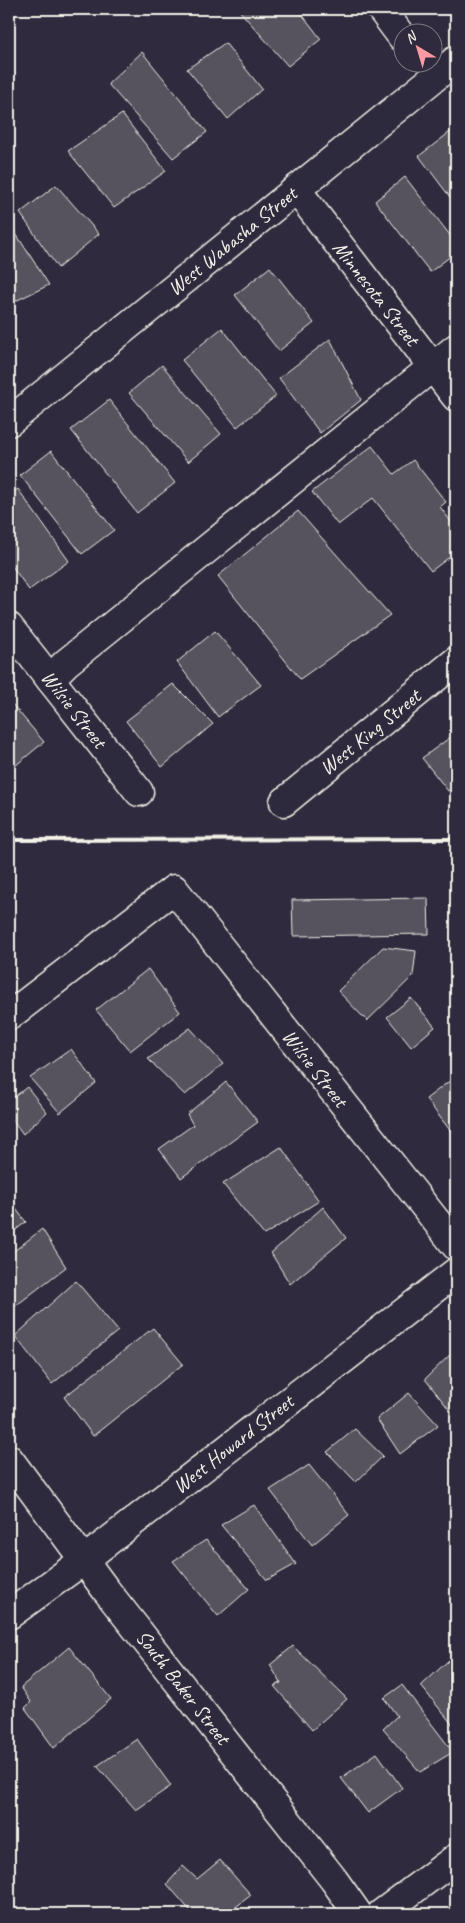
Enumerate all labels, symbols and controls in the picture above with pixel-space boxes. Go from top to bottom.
north arrow [392,22,442,72]
text: N [402,27,421,48]
street label: West Wabasha Street [162,180,304,301]
street label: Minnesota Street [327,235,426,352]
street label: Wilsie Street [36,665,114,755]
street label: West King Street [314,682,427,781]
street label: Wilsie Street [277,1024,355,1114]
street label: West Howard Street [167,1387,300,1499]
street label: South Baker Street [130,1625,237,1751]

